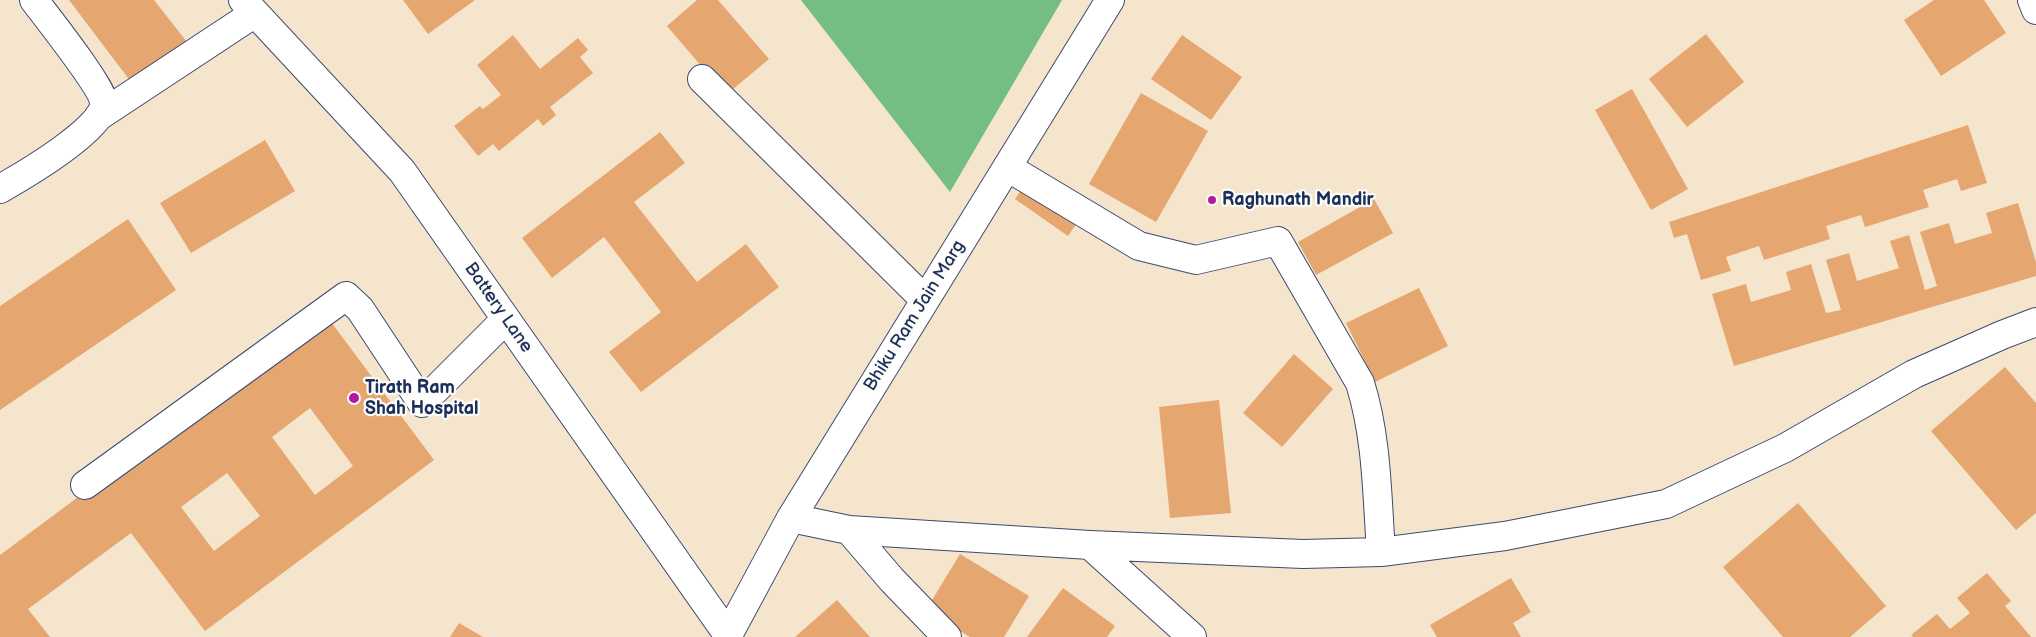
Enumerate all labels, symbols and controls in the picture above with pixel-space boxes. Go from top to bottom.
place label: Raghunath Mandir [1222,189,1374,211]
marker: Raghunath Mandir [1206,194,1218,206]
street label: Bhiku Ram Jain Marg [860,237,970,395]
street label: Battery Lane [459,259,537,357]
place label: Tirath Ram Shah Hospital [365,377,479,419]
marker: Tirath Ram Shah Hospital [347,391,361,405]

